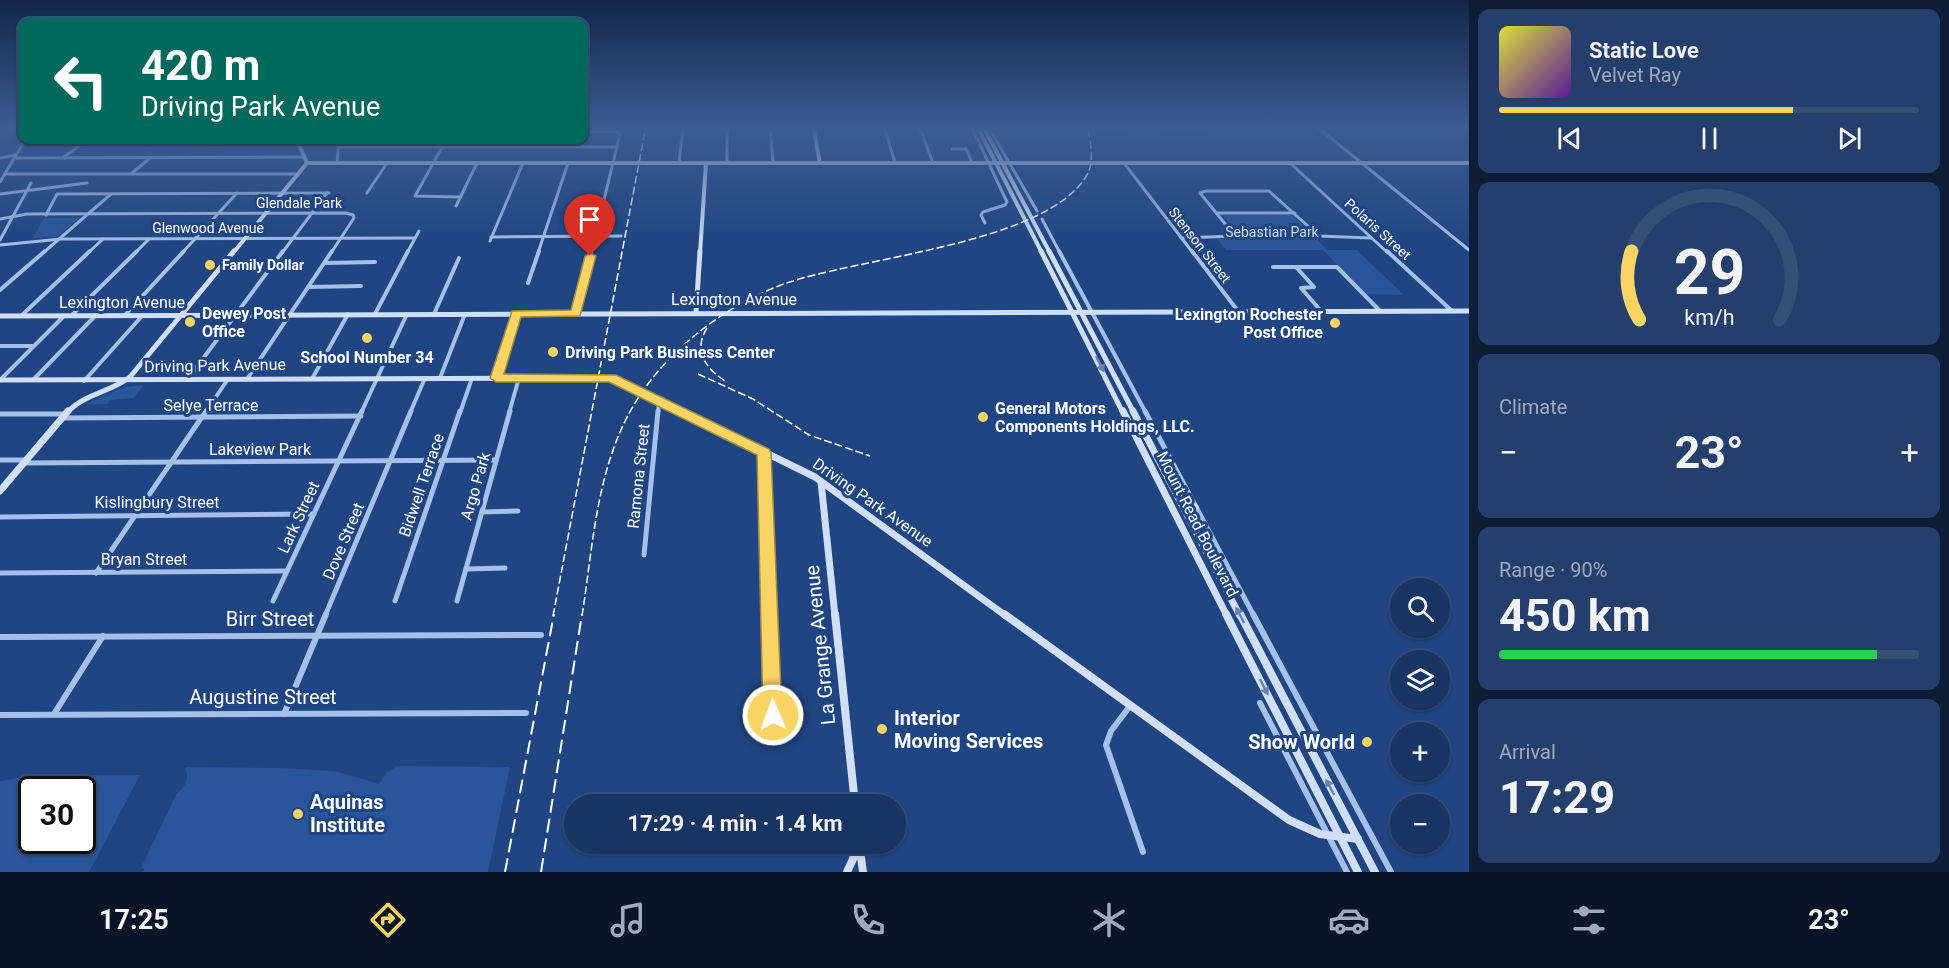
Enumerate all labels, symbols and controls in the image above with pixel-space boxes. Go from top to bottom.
text: Static Love [1589,38,1699,63]
text: 420 m [141,41,260,90]
icon: left [42,42,120,120]
text: Velvet Ray [1589,63,1681,87]
text: Driving Park Avenue [141,91,380,123]
icon: previous [1553,122,1586,155]
icon: pause [1693,122,1726,155]
icon: next [1833,122,1866,155]
pin [564,194,615,256]
street label: Glendale Park [256,195,343,211]
street label: Polaris Street [1342,195,1415,263]
icon: arrive [573,203,606,236]
street label: Stenson Street [1166,204,1235,286]
street label: Glenwood Avenue [152,220,264,236]
park label: Sebastian Park [1225,224,1320,240]
text: 29 [1673,237,1745,310]
place label: Family Dollar [222,257,304,273]
marker: Family Dollar [203,258,217,272]
street label: Lexington Avenue [671,290,797,309]
street label: Lexington Avenue [59,293,185,312]
place label: Dewey Post Office [202,304,287,341]
place label: Lexington Rochester Post Office [1175,305,1323,342]
text: km/h [1684,306,1734,331]
marker: Dewey Post Office [183,315,197,329]
marker: Lexington Rochester Post Office [1328,316,1342,330]
marker: School Number 34 [360,331,374,345]
place label: Driving Park Business Center [565,343,775,362]
marker: Driving Park Business Center [546,345,560,359]
place label: School Number 34 [300,348,434,367]
street label: Driving Park Avenue [144,355,286,376]
one-way arrow [1095,355,1105,372]
text: Climate [1499,395,1567,419]
street label: Selye Terrace [164,396,258,415]
place label: General Motors Components Holdings, LLC. [995,399,1195,436]
marker: General Motors Components Holdings, LLC. [976,410,990,424]
street label: Ramona Street [624,423,653,529]
text: 23° [1674,426,1744,479]
street label: Bidwell Terrace [395,431,448,539]
text: − [1499,433,1518,472]
text: + [1900,433,1919,472]
street label: Lakeview Park [209,440,312,459]
street label: Mount Read Boulevard [1153,448,1243,600]
street label: Argo Park [457,449,495,522]
street label: Driving Park Avenue [809,454,936,551]
street label: Lark Street [274,478,323,556]
street label: Kislingbury Street [95,493,219,512]
street label: Dove Street [319,500,368,583]
street label: Bryan Street [101,550,187,569]
text: Range · 90% [1499,558,1607,582]
street label: La Grange Avenue [800,564,840,726]
map controls [1390,578,1450,854]
button: search [1390,578,1450,638]
text: 450 km [1499,589,1651,642]
one-way arrow [1235,606,1245,623]
street label: Birr Street [226,607,314,631]
button: layers [1390,650,1450,710]
one-way arrow [1260,679,1269,696]
position arrow [741,683,805,747]
street label: Augustine Street [189,685,337,709]
place label: Interior Moving Services [894,706,1043,753]
marker: Interior Moving Services [875,722,889,736]
button: + [1390,722,1450,782]
place label: Show World [1248,730,1355,754]
marker: Show World [1360,735,1374,749]
text: Arrival [1499,740,1556,764]
text: 17:29 [1499,771,1615,824]
speed limit sign: 30 [18,776,96,854]
one-way arrow [1326,779,1335,796]
place label: Aquinas Institute [310,790,385,837]
button: − [1390,794,1450,854]
marker: Aquinas Institute [291,807,305,821]
text: 17:29 · 4 min · 1.4 km [627,811,843,836]
icon: directions [367,899,409,941]
icon: music [607,899,649,941]
icon: phone [847,899,889,941]
icon: climate [1088,899,1130,941]
icon: car [1328,899,1370,941]
icon: filters [1568,899,1610,941]
text: 17:25 [99,904,169,936]
text: 23° [1808,904,1850,936]

